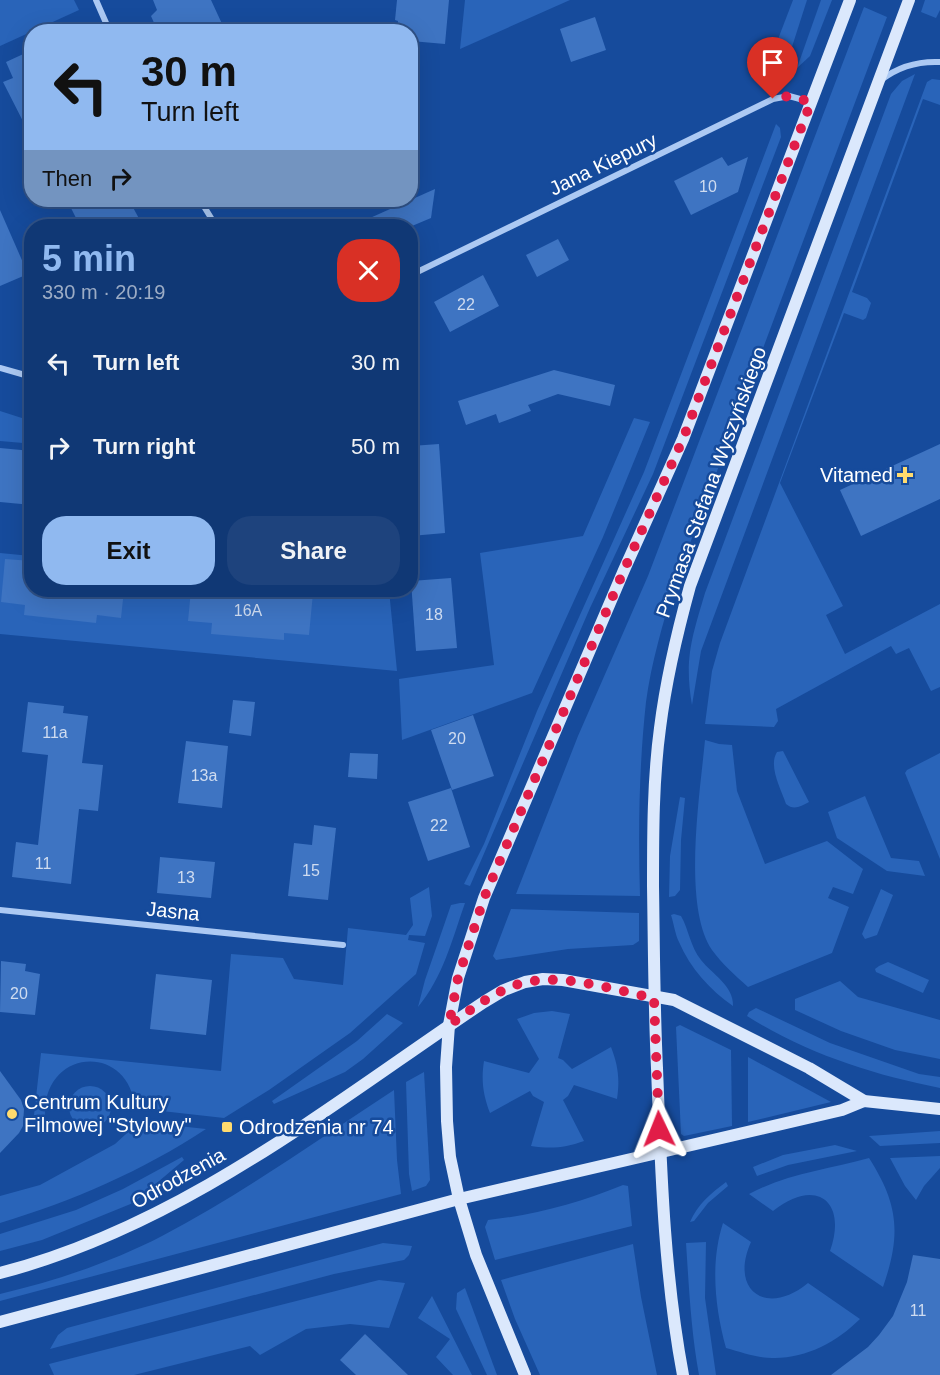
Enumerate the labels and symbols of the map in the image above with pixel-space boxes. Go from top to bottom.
pin [747,37,798,99]
street label: Jana Kiepury [546,129,660,199]
house number: 10 [699,178,717,195]
house number: 22 [457,296,475,313]
street label: Prymasa Stefana Wyszyńskiego [652,344,770,620]
place label: Vitamed [820,464,893,486]
marker: Vitamed [898,468,912,482]
house number: 16A [234,602,263,619]
house number: 18 [425,606,443,623]
house number: 11a [42,724,68,741]
house number: 20 [448,730,466,747]
house number: 13a [191,767,217,784]
house number: 22 [430,817,448,834]
house number: 11 [35,855,51,872]
house number: 15 [302,862,320,879]
house number: 13 [177,869,195,886]
street label: Jasna [145,897,202,925]
house number: 20 [10,985,28,1002]
place label: Centrum Kultury Filmowej "Stylowy" [24,1091,192,1136]
position arrow [627,1097,691,1161]
marker: Centrum Kultury Filmowej "Stylowy" [5,1107,19,1121]
place label: Odrodzenia nr 74 [239,1116,394,1138]
marker: Odrodzenia nr 74 [220,1120,234,1134]
street label: Odrodzenia [127,1143,229,1213]
house number: 11 [910,1302,926,1319]

